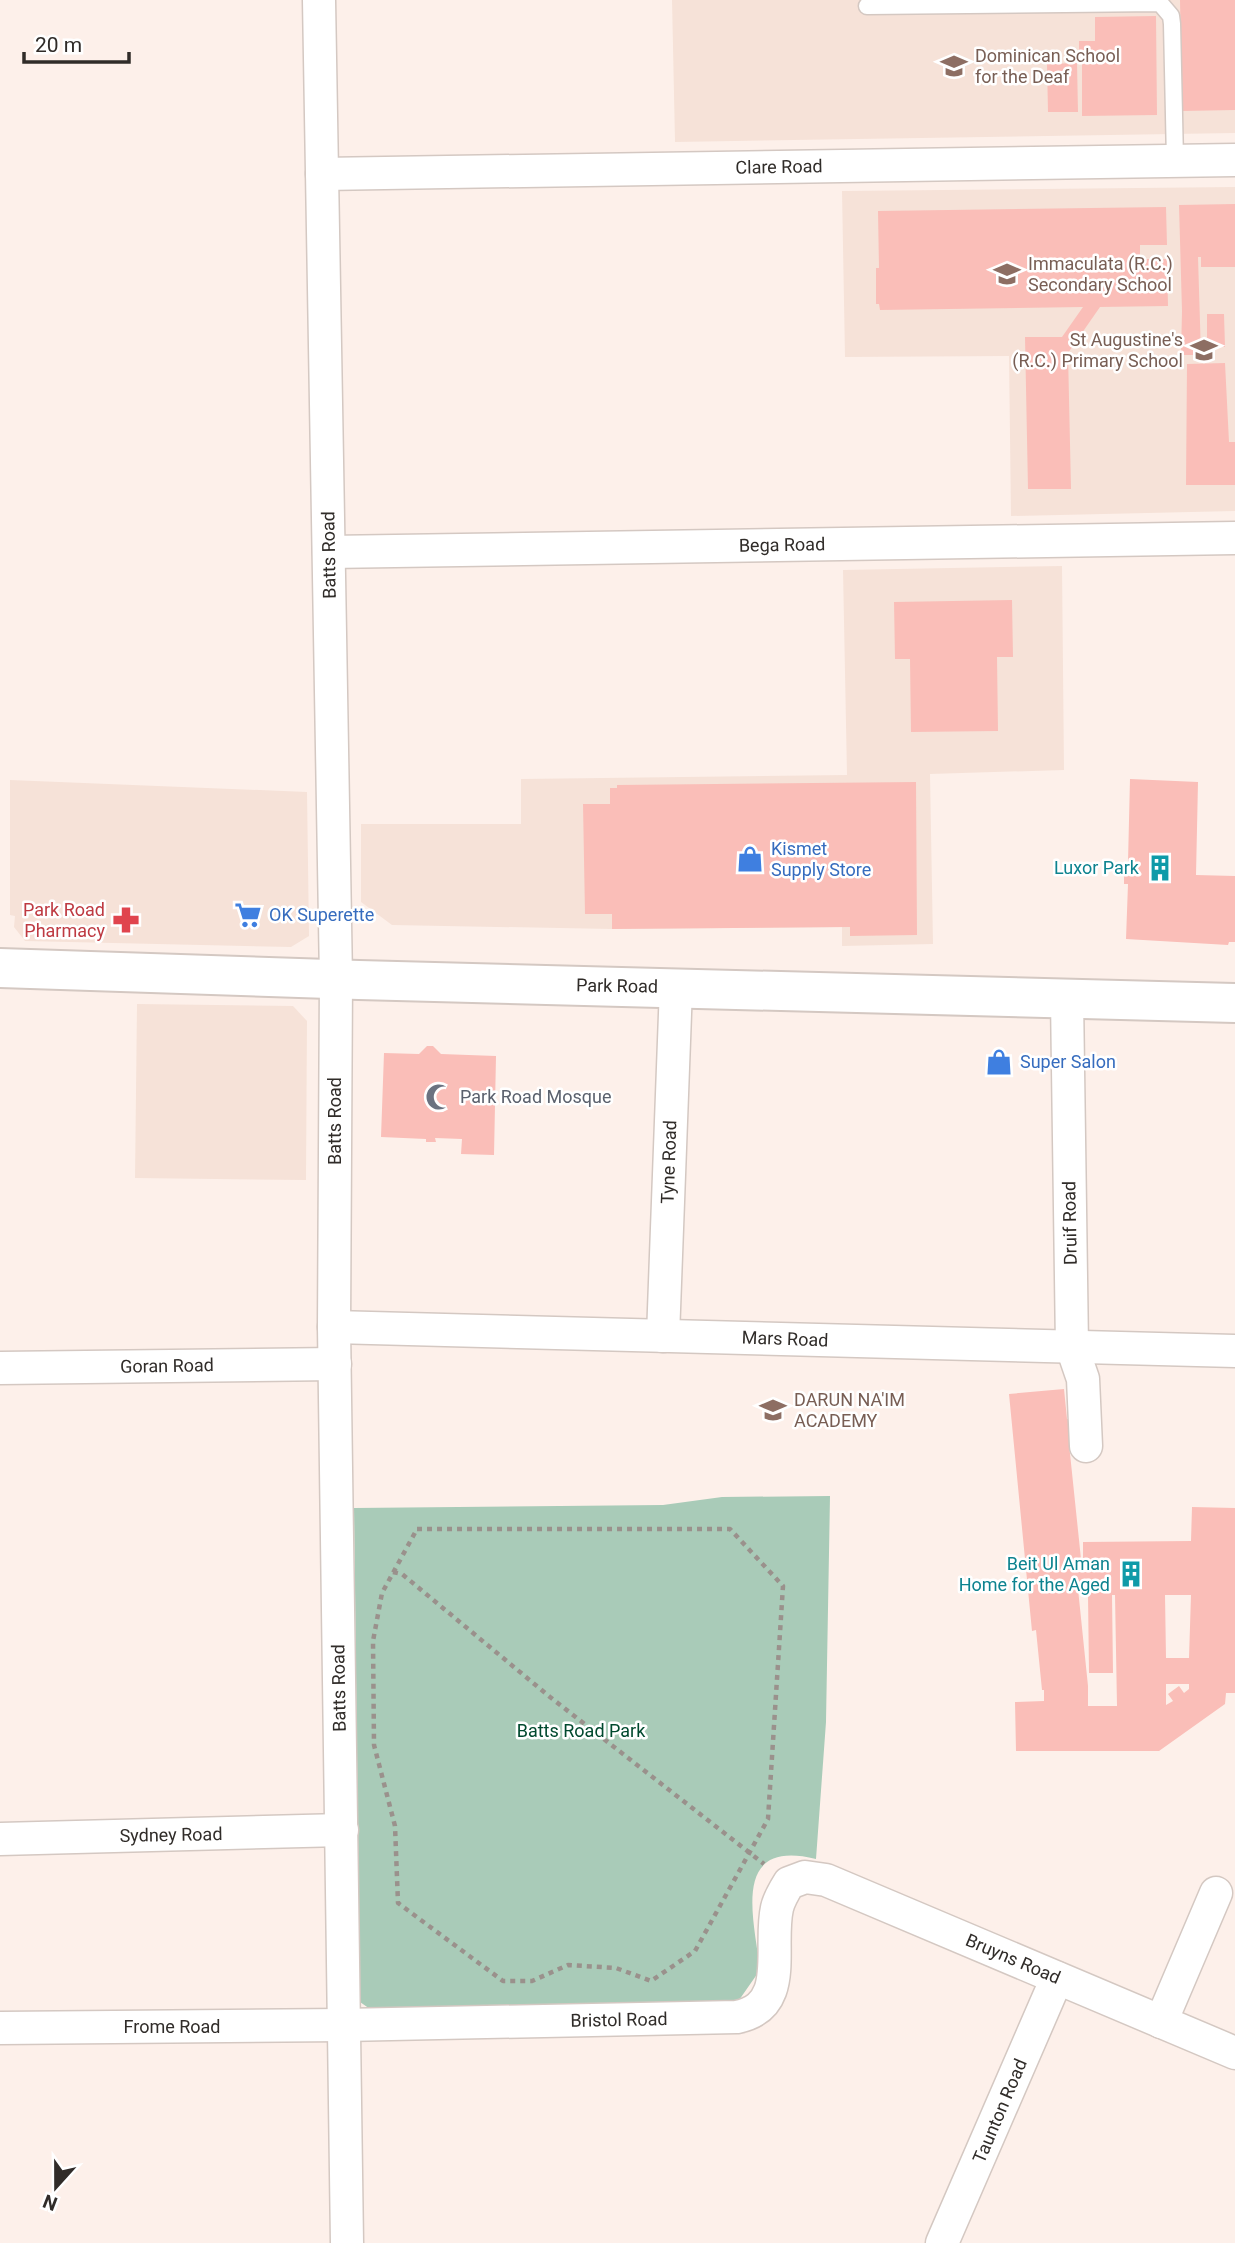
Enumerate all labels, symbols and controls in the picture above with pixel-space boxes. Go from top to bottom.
scale bar [24,21,130,65]
text: 20 m [35,33,82,57]
place label: Dominican School for the Deaf [975,45,1120,87]
school or university icon: Dominican School for the Deaf [939,51,969,81]
street label: Clare Road [735,155,823,178]
place label: Immaculata (R.C.) Secondary School [1028,253,1173,295]
school or university icon: Immaculata (R.C.) Secondary School [992,259,1022,289]
place label: St Augustine's (R.C.) Primary School [1012,329,1183,372]
school or university icon: St Augustine's (R.C.) Primary School [1189,335,1219,365]
street label: Batts Road [317,511,340,599]
street label: Bega Road [739,533,825,556]
place label: Kismet Supply Store [771,838,871,880]
shop icon: Kismet Supply Store [735,844,765,874]
building icon: Luxor Park [1145,853,1175,883]
place label: Luxor Park [1054,857,1140,878]
place label: Park Road Pharmacy [23,899,105,941]
supermarket icon: OK Superette [233,900,263,930]
place label: OK Superette [269,904,374,925]
pharmacy icon: Park Road Pharmacy [111,905,141,935]
street label: Park Road [576,974,658,997]
shop icon: Super Salon [984,1047,1014,1077]
place label: Super Salon [1020,1051,1116,1072]
street label: Batts Road [324,1077,345,1165]
mosque icon: Park Road Mosque [424,1082,454,1112]
place label: Park Road Mosque [460,1086,611,1107]
street label: Tyne Road [657,1120,680,1204]
street label: Druif Road [1058,1181,1081,1265]
street label: Mars Road [741,1326,829,1351]
street label: Goran Road [120,1354,214,1377]
place label: DARUN NA'IM ACADEMY [794,1389,905,1431]
school or university icon: DARUN NA'IM ACADEMY [758,1395,788,1425]
place label: Beit Ul Aman Home for the Aged [959,1553,1110,1595]
building icon: Beit Ul Aman Home for the Aged [1116,1559,1146,1589]
street label: Batts Road [327,1644,350,1732]
park label: Batts Road Park [517,1720,646,1741]
street label: Sydney Road [119,1823,223,1846]
street label: Bruyns Road [963,1929,1064,1988]
street label: Bristol Road [570,2008,668,2031]
street label: Frome Road [123,2016,221,2037]
street label: Taunton Road [968,2056,1031,2166]
north arrow [21,2152,91,2222]
text: N [40,2189,60,2216]

